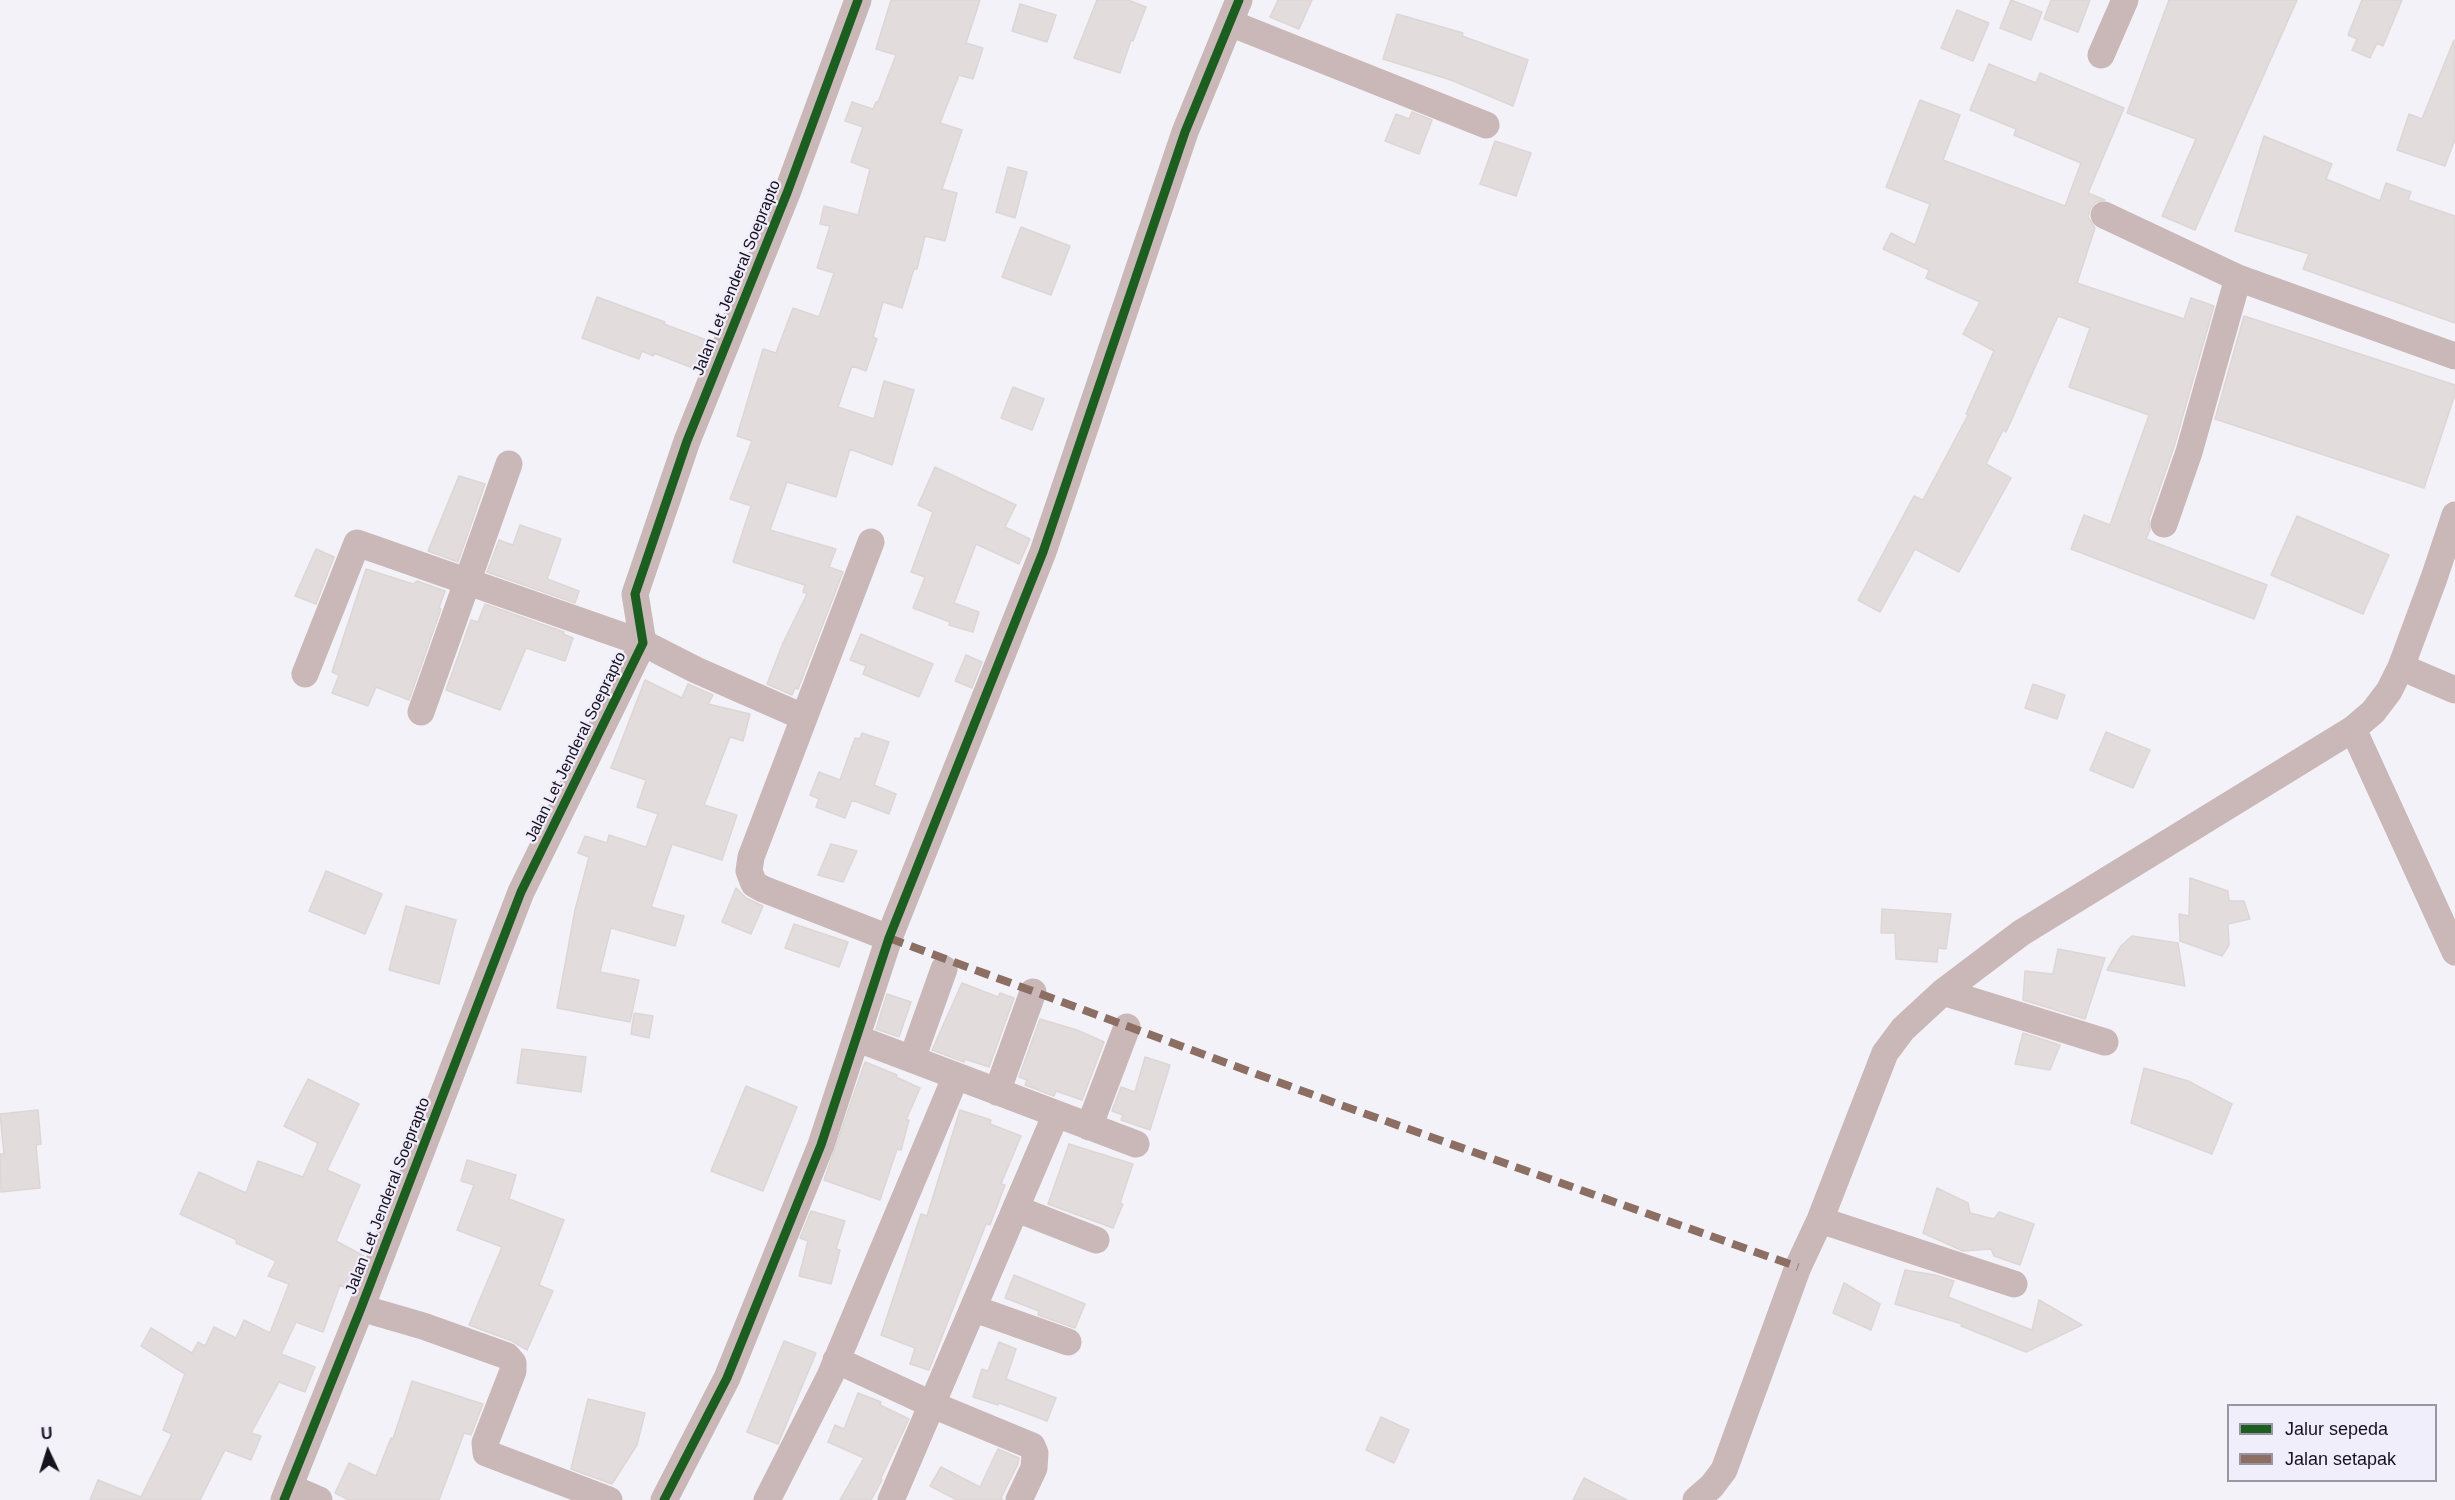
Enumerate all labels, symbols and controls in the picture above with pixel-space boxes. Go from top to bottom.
street label: Jalan Let Jenderal Soeprapto [689,177,785,379]
street label: Jalan Let Jenderal Soeprapto [522,649,630,845]
street label: Jalan Let Jenderal Soeprapto [342,1095,434,1297]
legend [2227,1404,2437,1482]
text: Jalur sepeda [2285,1419,2388,1439]
north arrow [18,1422,78,1482]
text: U [40,1425,53,1442]
text: Jalan setapak [2285,1449,2396,1469]

